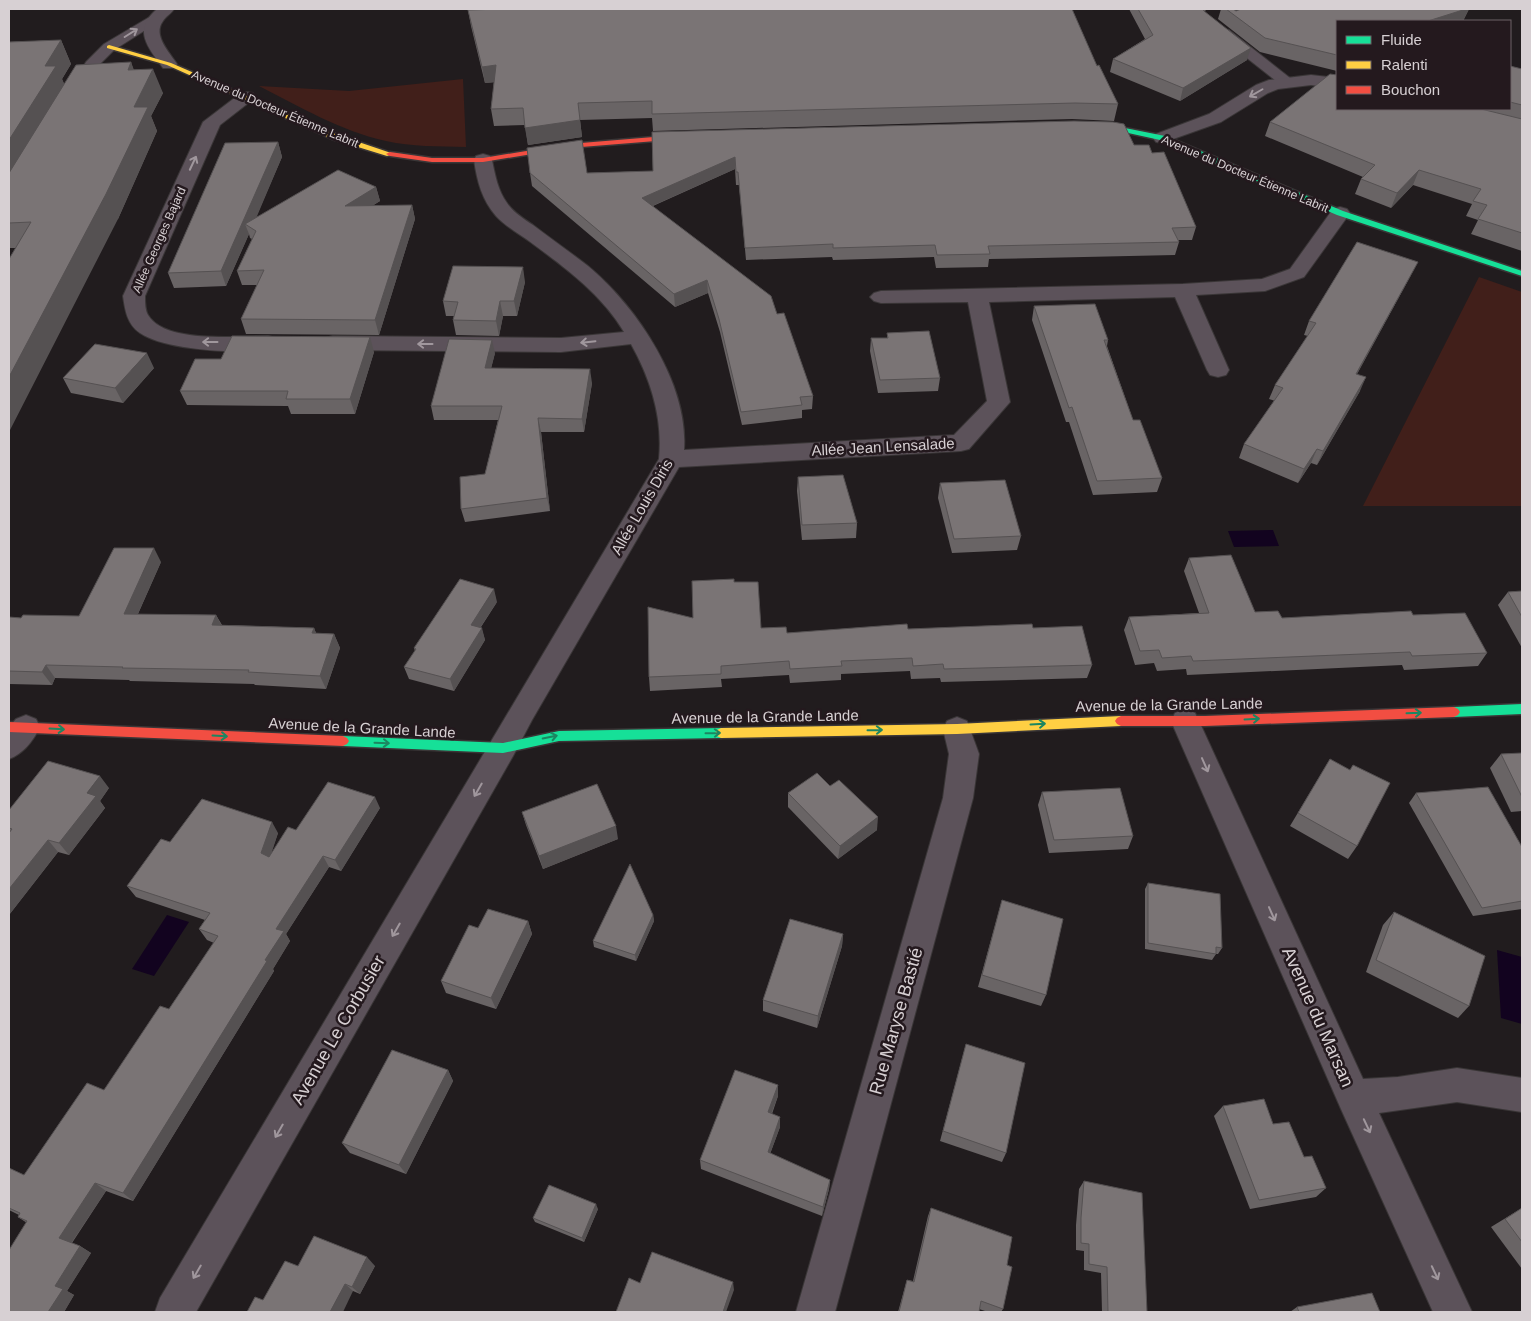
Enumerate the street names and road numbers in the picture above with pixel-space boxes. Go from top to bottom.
street label: Avenue du Docteur Étienne Labrit [189,66,362,151]
street label: Avenue du Docteur Étienne Labrit [1159,131,1332,216]
street label: Allée Georges Bajard [129,185,189,295]
street label: Allée Jean Lensalade [811,434,955,459]
street label: Allée Louis Diris [607,456,676,558]
street label: Avenue de la Grande Lande [1075,694,1263,715]
street label: Avenue de la Grande Lande [671,706,859,727]
street label: Avenue de la Grande Lande [268,714,456,741]
street label: Avenue du Marsan [1278,944,1358,1090]
street label: Rue Maryse Bastié [865,945,927,1097]
street label: Avenue Le Corbusier [287,952,389,1108]

